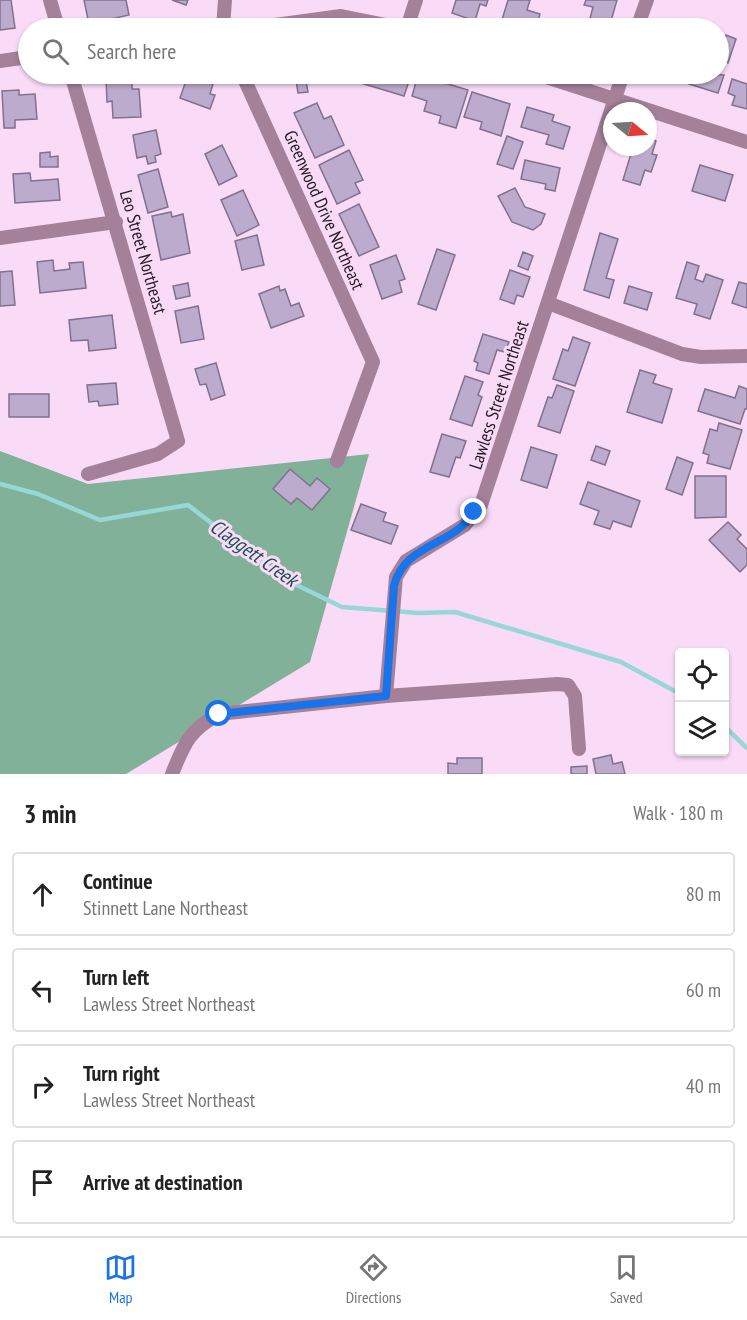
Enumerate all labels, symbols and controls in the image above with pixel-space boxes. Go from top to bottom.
search box [18,18,729,84]
icon: search [39,35,72,68]
text: Search here [87,37,176,65]
north arrow [603,102,657,156]
street label: Greenwood Drive Northeast [279,127,370,293]
street label: Leo Street Northeast [115,187,172,317]
street label: Lawless Street Northeast [464,317,533,472]
route end [460,498,486,524]
water label: Claggett Creek [205,513,305,594]
map controls [675,648,729,756]
button: locate [675,648,729,702]
route start [205,700,231,726]
button: layers [675,702,729,756]
text: 3 min [24,797,77,830]
text: Walk · 180 m [633,800,723,826]
text: Continue [83,867,153,895]
icon: ahead [26,878,59,911]
text: 80 m [686,881,721,907]
text: Stinnett Lane Northeast [83,895,248,921]
text: Turn left [83,963,149,991]
icon: left [26,974,59,1007]
text: 60 m [686,977,721,1003]
text: Lawless Street Northeast [83,991,255,1017]
text: Turn right [83,1059,160,1087]
icon: right [26,1070,59,1103]
text: 40 m [686,1073,721,1099]
text: Lawless Street Northeast [83,1087,255,1113]
icon: arrive [26,1166,59,1199]
text: Arrive at destination [83,1168,243,1196]
tab: Map [104,1251,137,1307]
tab: Directions [346,1251,401,1307]
tab: Saved [610,1251,643,1307]

